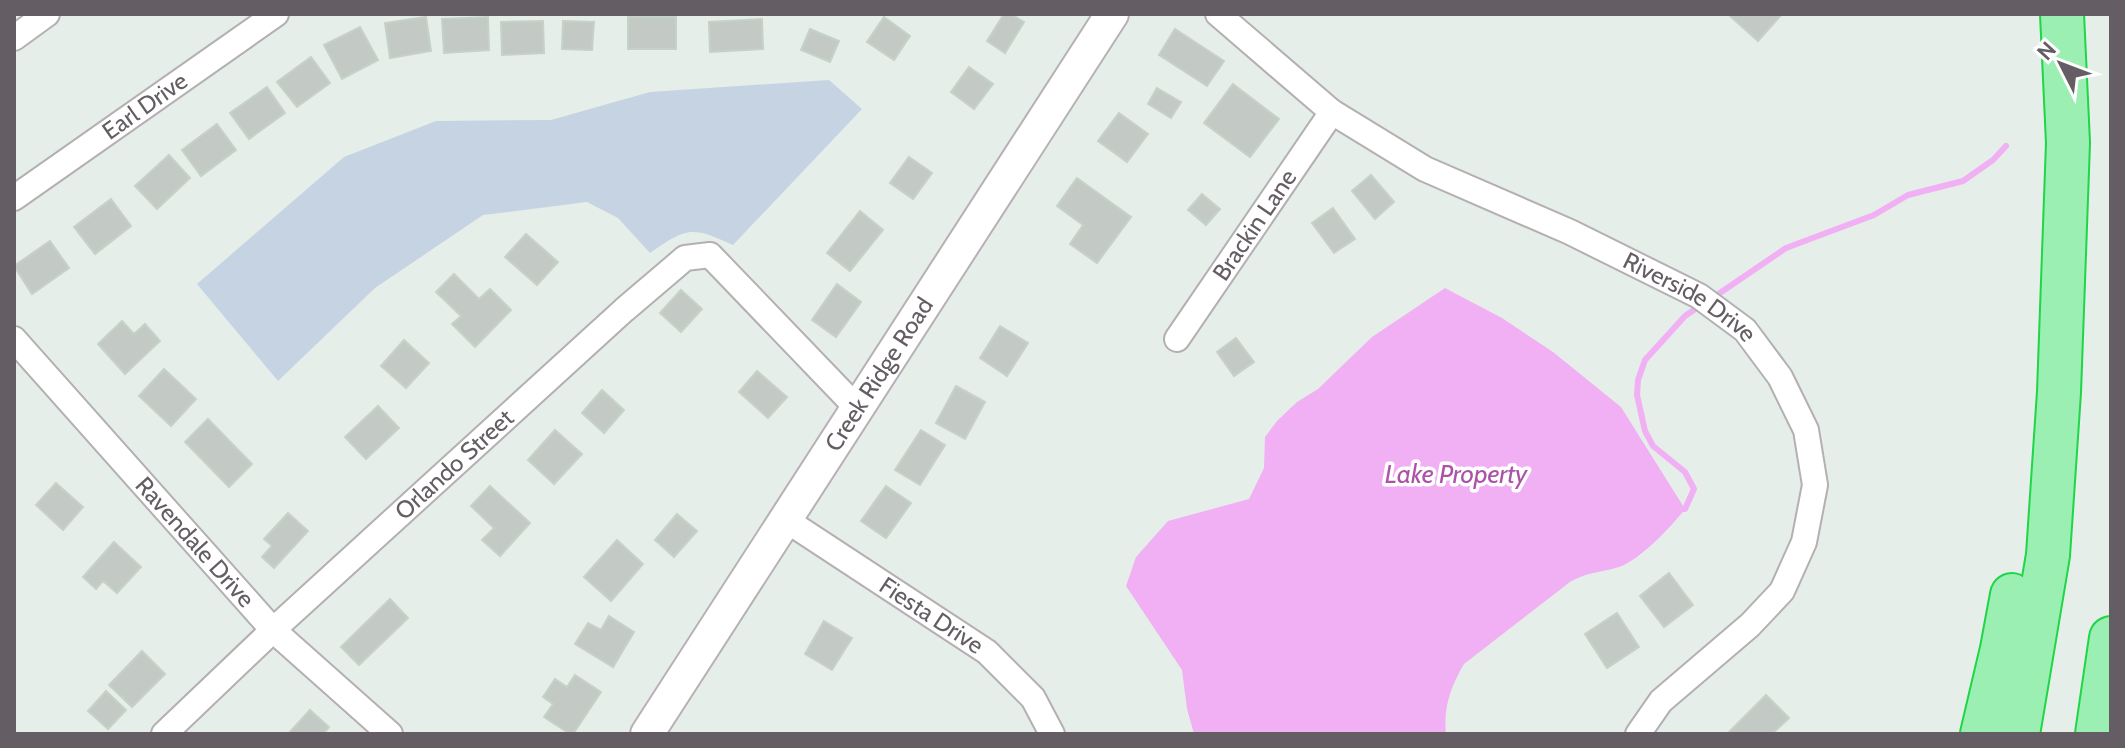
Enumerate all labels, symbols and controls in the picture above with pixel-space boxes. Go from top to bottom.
north arrow [2021,24,2101,104]
text: N [2031,36,2062,66]
street label: Earl Drive [96,66,193,145]
street label: Brackin Lane [1206,164,1302,286]
street label: Riverside Drive [1619,246,1763,347]
street label: Creek Ridge Road [819,292,939,456]
street label: Orlando Street [389,403,519,526]
water label: Lake Property [1385,458,1528,490]
street label: Ravendale Drive [130,471,261,613]
street label: Fiesta Drive [874,570,989,660]

